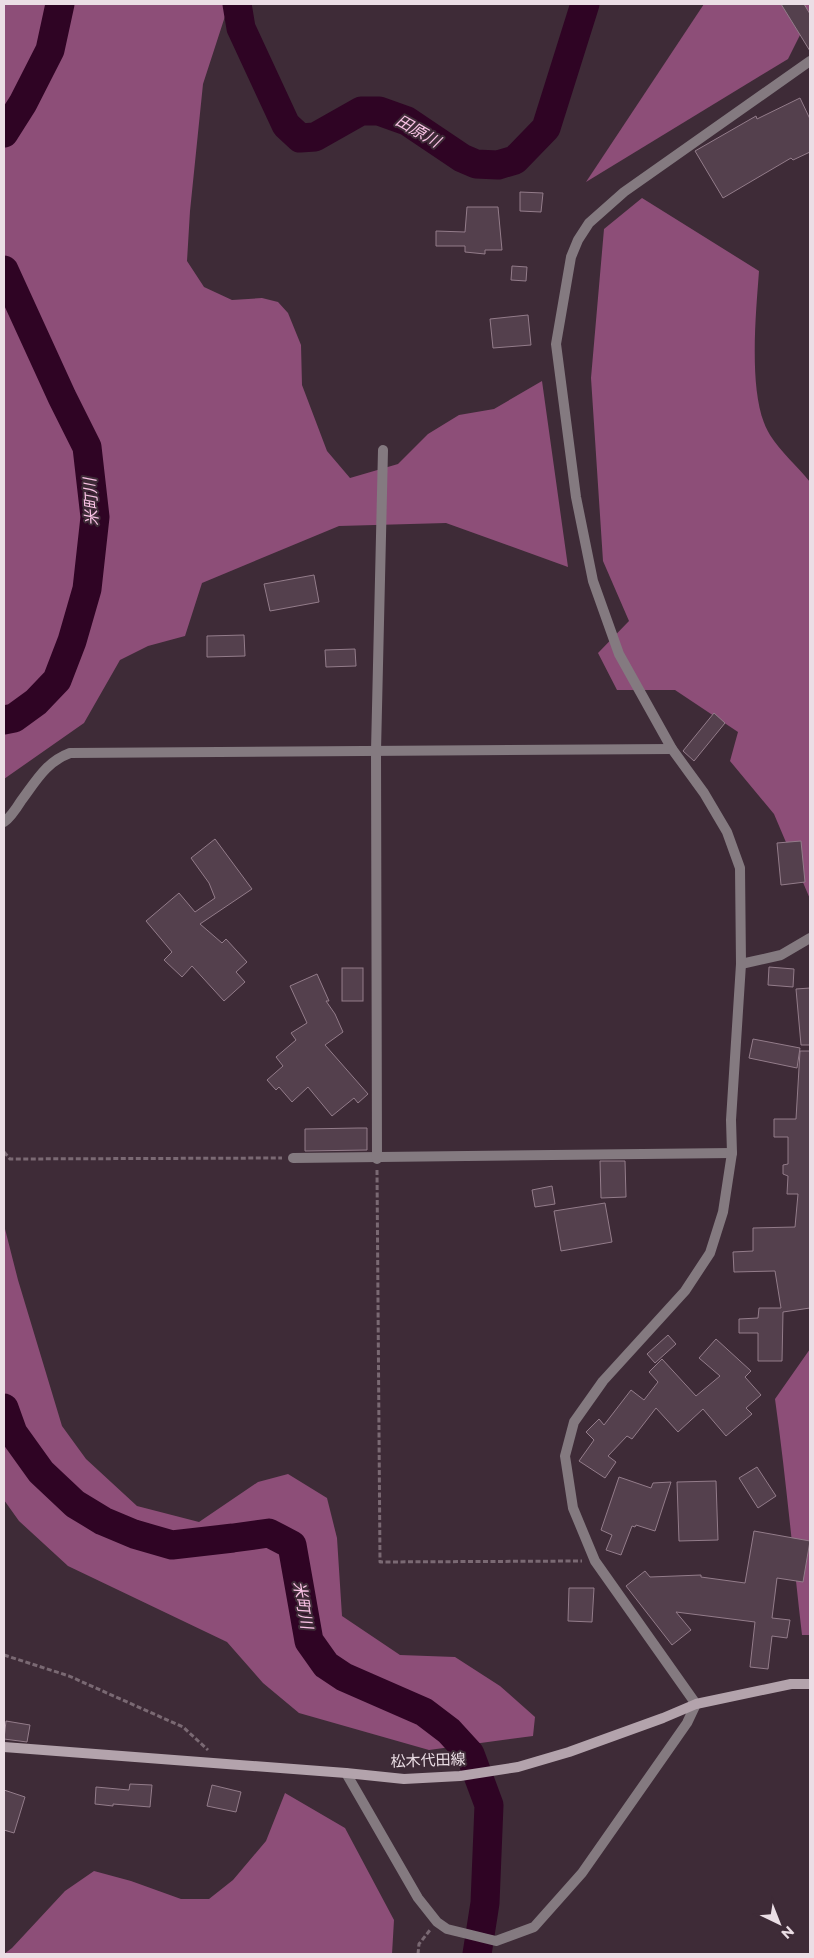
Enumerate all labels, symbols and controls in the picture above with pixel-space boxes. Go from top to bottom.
water label: 田原川 [392,111,445,152]
water label: 米町川 [80,476,102,526]
water label: 米町川 [289,1580,317,1632]
street label: 松木代田線 [390,1749,466,1771]
north arrow [754,1898,804,1948]
text: N [778,1922,798,1943]

